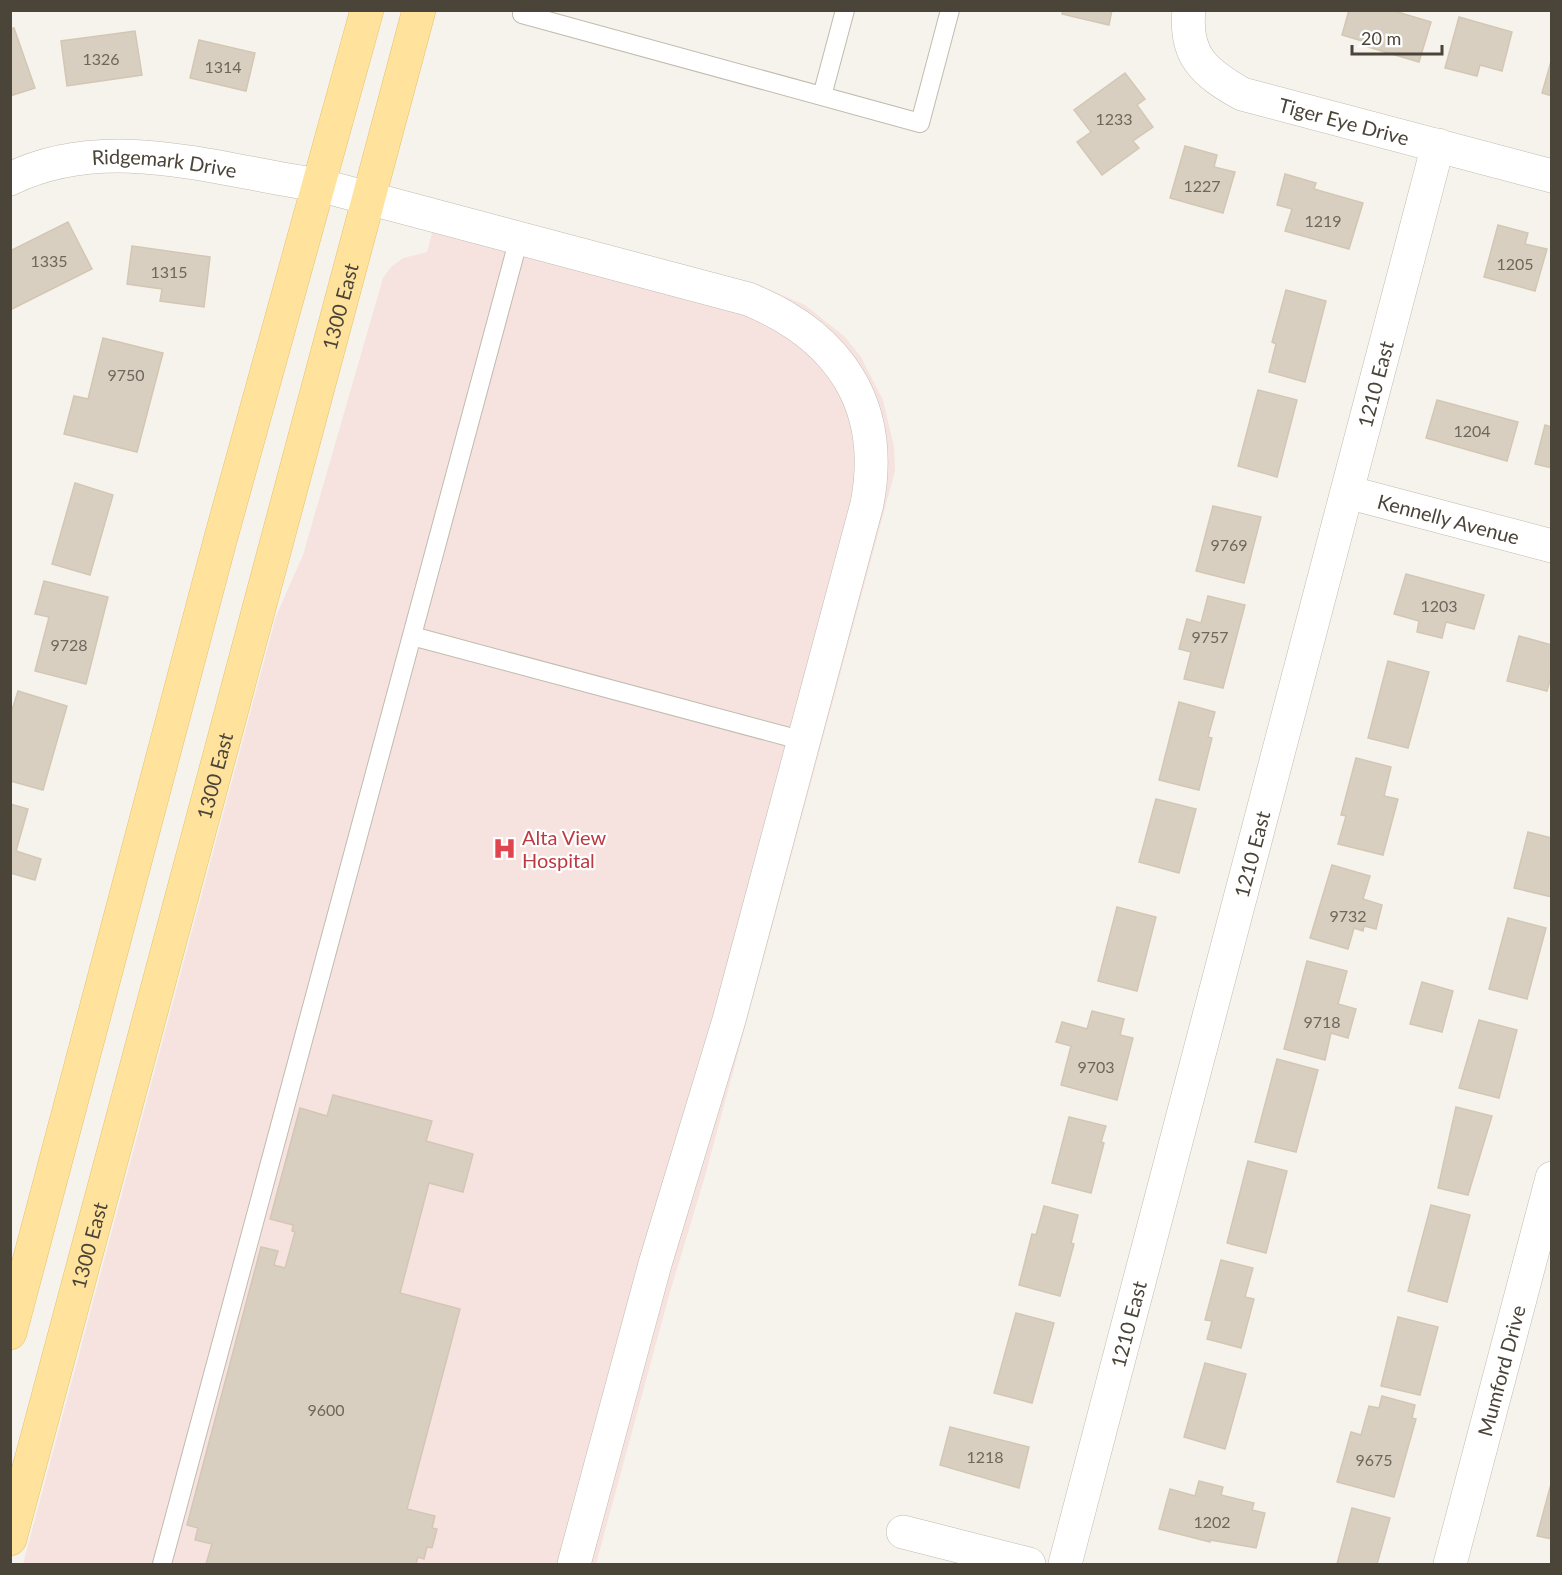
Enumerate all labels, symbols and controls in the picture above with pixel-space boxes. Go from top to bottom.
scale bar [1352,18,1442,56]
text: 20 m [1361,27,1401,49]
house number: 1326 [82,49,120,68]
house number: 1314 [204,57,242,76]
street label: Tiger Eye Drive [1276,92,1412,150]
house number: 1233 [1095,109,1133,128]
street label: Ridgemark Drive [91,144,239,182]
house number: 1227 [1183,176,1221,195]
house number: 1219 [1304,211,1342,230]
house number: 1335 [30,251,68,270]
house number: 1205 [1496,254,1534,273]
street label: 1300 East [317,260,363,352]
house number: 1315 [150,262,188,281]
street label: 1210 East [1352,338,1398,430]
house number: 9750 [107,365,145,384]
house number: 1204 [1453,421,1491,440]
street label: Kennelly Avenue [1375,489,1522,549]
house number: 9769 [1210,535,1248,554]
house number: 1203 [1420,596,1458,615]
house number: 9757 [1191,627,1229,646]
house number: 9728 [50,635,88,654]
street label: 1300 East [191,730,237,822]
street label: 1210 East [1229,808,1274,900]
place label: Alta View Hospital [522,825,607,872]
hospital icon: Alta View Hospital [491,835,517,861]
house number: 9732 [1329,906,1367,925]
house number: 9718 [1303,1012,1341,1031]
house number: 9703 [1077,1057,1115,1076]
street label: 1300 East [65,1199,112,1291]
street label: 1210 East [1105,1278,1151,1370]
street label: Mumford Drive [1472,1302,1530,1439]
house number: 9600 [307,1400,345,1419]
house number: 1218 [966,1447,1004,1466]
house number: 9675 [1355,1450,1393,1469]
house number: 1202 [1193,1512,1231,1531]

